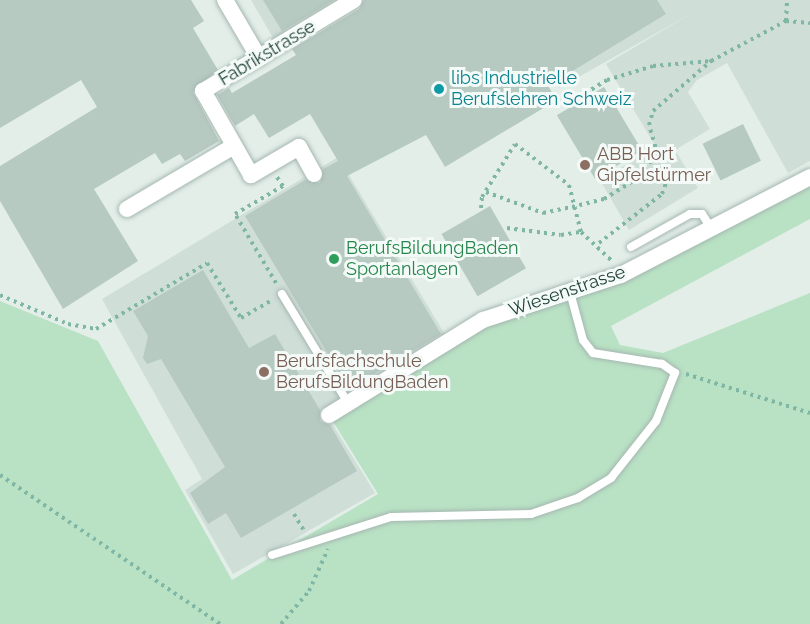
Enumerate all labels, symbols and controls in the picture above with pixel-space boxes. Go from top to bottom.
street label: Fabrikstrasse [215,16,319,90]
place label: libs Industrielle Berufslehren Schweiz [451,68,632,110]
marker: libs Industrielle Berufslehren Schweiz [432,82,446,96]
place label: ABB Hort Gipfelstürmer [597,144,711,186]
marker: ABB Hort Gipfelstürmer [578,158,592,172]
place label: BerufsBildungBaden Sportanlagen [346,238,518,280]
marker: BerufsBildungBaden Sportanlagen [327,252,341,266]
street label: Wiesenstrasse [506,261,628,321]
place label: Berufsfachschule BerufsBildungBaden [276,351,448,394]
marker: Berufsfachschule BerufsBildungBaden [257,365,271,379]

